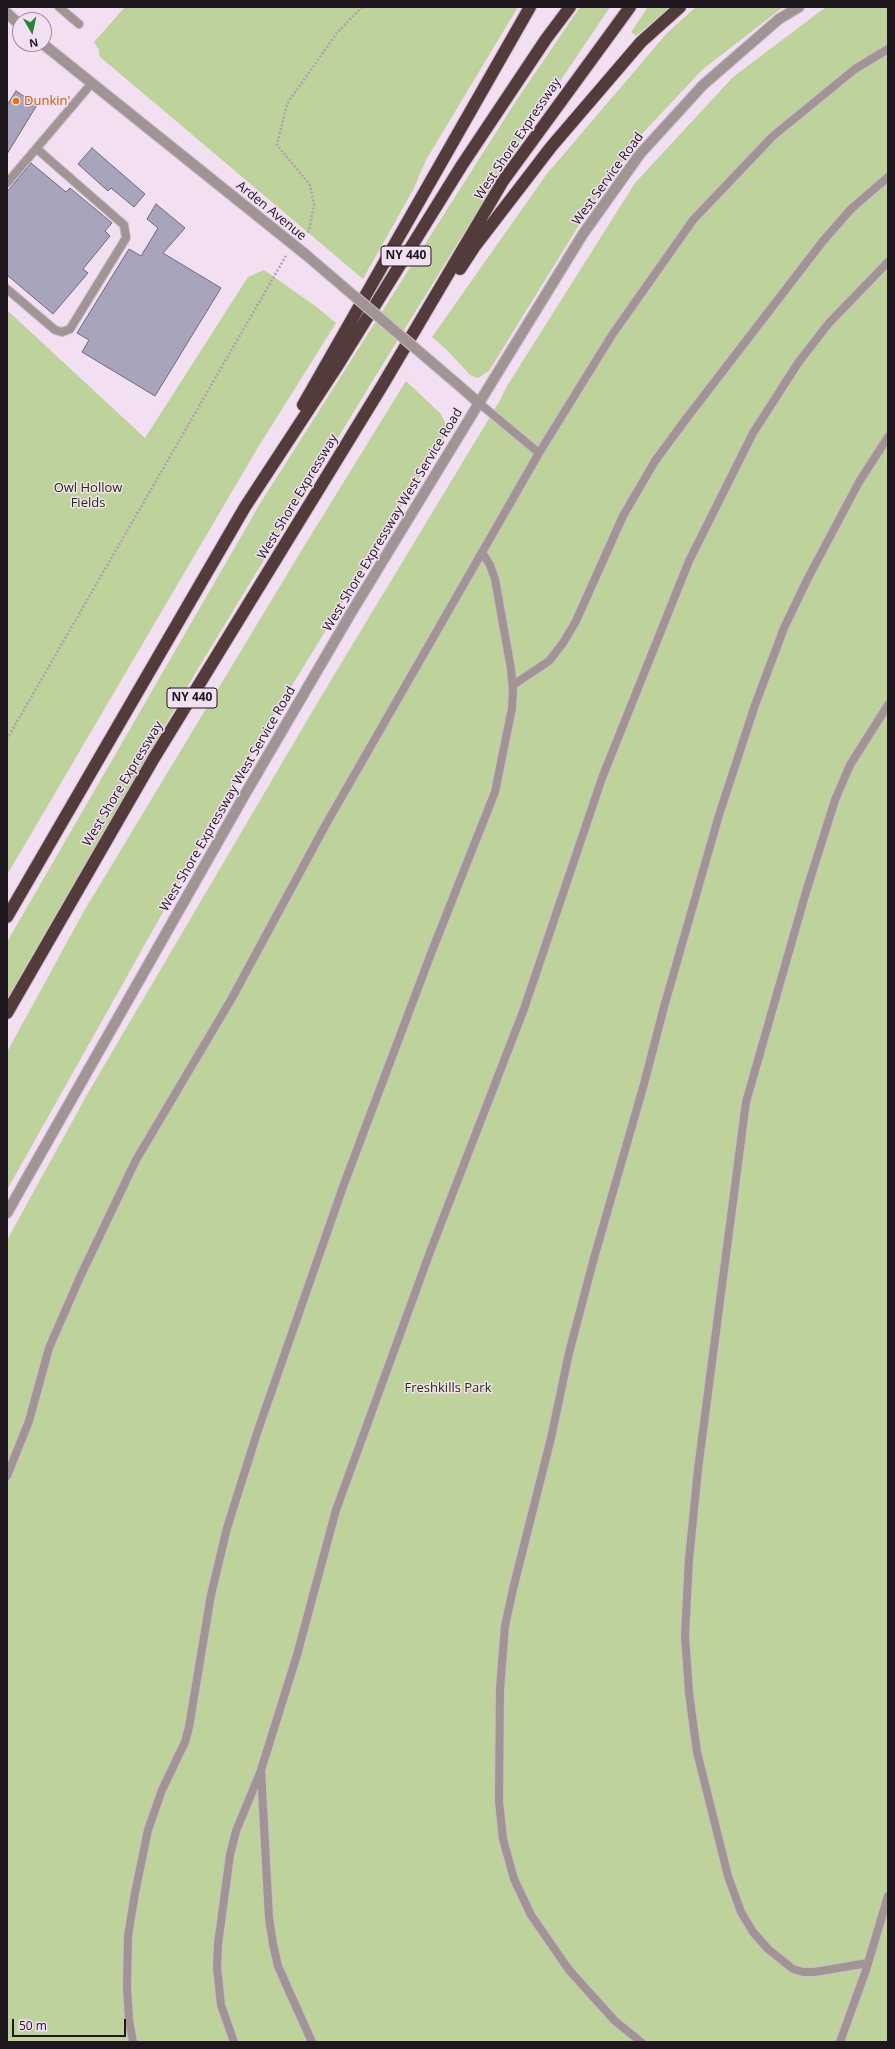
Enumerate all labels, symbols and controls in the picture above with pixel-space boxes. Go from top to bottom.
north arrow [12,12,52,52]
text: N [28,35,39,51]
street label: West Shore Expressway [471,75,565,203]
place label: Dunkin' [24,93,70,109]
marker: Dunkin' [11,96,21,106]
street label: West Service Road [569,130,647,228]
street label: Arden Avenue [233,178,309,244]
road number: NY 440 [381,246,431,266]
street label: West Shore Expressway West Service Road [320,406,466,634]
street label: West Shore Expressway [254,432,342,562]
park label: Owl Hollow Fields [54,480,122,511]
street label: West Shore Expressway West Service Road [157,684,299,914]
road number: NY 440 [167,688,217,708]
street label: West Shore Expressway [79,719,167,849]
park label: Freshkills Park [405,1380,491,1396]
scale bar [14,2011,128,2037]
text: 50 m [19,2017,47,2034]

